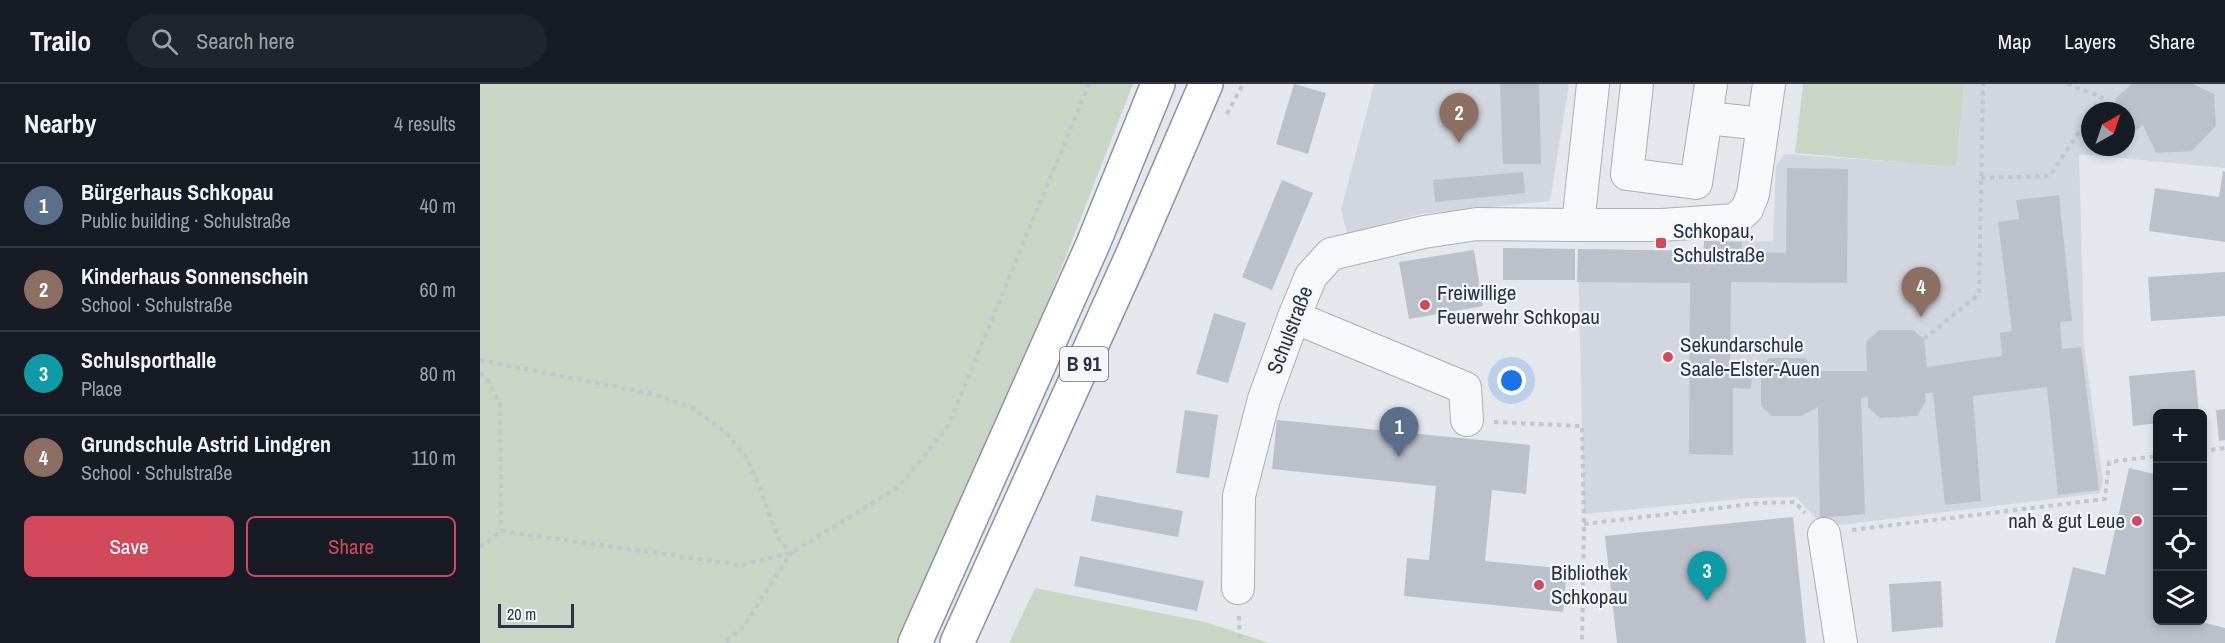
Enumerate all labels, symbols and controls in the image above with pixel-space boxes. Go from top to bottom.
search box [127,14,547,68]
text: Trailo [30,22,91,60]
icon: search [148,25,181,58]
text: Search here [196,26,295,56]
text: Map [1998,27,2031,56]
text: Layers [2064,27,2116,56]
text: Share [2149,27,2195,56]
pin: 2 [1440,94,1478,143]
north arrow [2081,102,2135,156]
text: Nearby [24,106,96,141]
text: 4 results [394,110,456,137]
text: Bürgerhaus Schkopau [81,177,273,207]
text: 1 [39,192,48,219]
text: 40 m [420,192,456,219]
text: Public building · Schulstraße [81,207,291,234]
place label: Schkopau, Schulstraße [1673,216,1765,269]
marker: Schkopau, Schulstraße [1654,236,1668,250]
text: Kinderhaus Sonnenschein [81,261,309,291]
pin: 4 [1902,268,1940,317]
text: 2 [39,276,48,303]
text: 60 m [420,276,456,303]
place label: Freiwillige Feuerwehr Schkopau [1437,278,1600,331]
street label: Schulstraße [1260,282,1320,378]
text: School · Schulstraße [81,291,232,318]
marker: Freiwillige Feuerwehr Schkopau [1418,298,1432,312]
place label: Sekundarschule Saale-Elster-Auen [1680,330,1820,383]
text: Schulsporthalle [81,345,216,375]
road number: B 91 [1060,347,1108,381]
marker: Sekundarschule Saale-Elster-Auen [1661,350,1675,364]
text: 3 [39,360,48,387]
text: 80 m [420,360,456,387]
your location [1497,366,1526,395]
text: Place [81,375,122,402]
pin: 1 [1380,408,1418,457]
map controls [2153,409,2207,625]
button: + [2153,409,2207,463]
text: Grundschule Astrid Lindgren [81,429,331,459]
text: 4 [39,444,48,471]
text: 110 m [412,444,456,471]
text: School · Schulstraße [81,459,232,486]
button: − [2153,463,2207,517]
place label: nah & gut Leue [2008,506,2125,535]
marker: nah & gut Leue [2130,514,2144,528]
button: Save [24,516,234,577]
button: Share [246,516,456,577]
button: locate [2153,517,2207,571]
pin: 3 [1688,552,1726,601]
place label: Bibliothek Schkopau [1551,558,1628,611]
button: layers [2153,571,2207,625]
marker: Bibliothek Schkopau [1532,578,1546,592]
scale bar [498,601,574,628]
text: 20 m [507,603,536,625]

